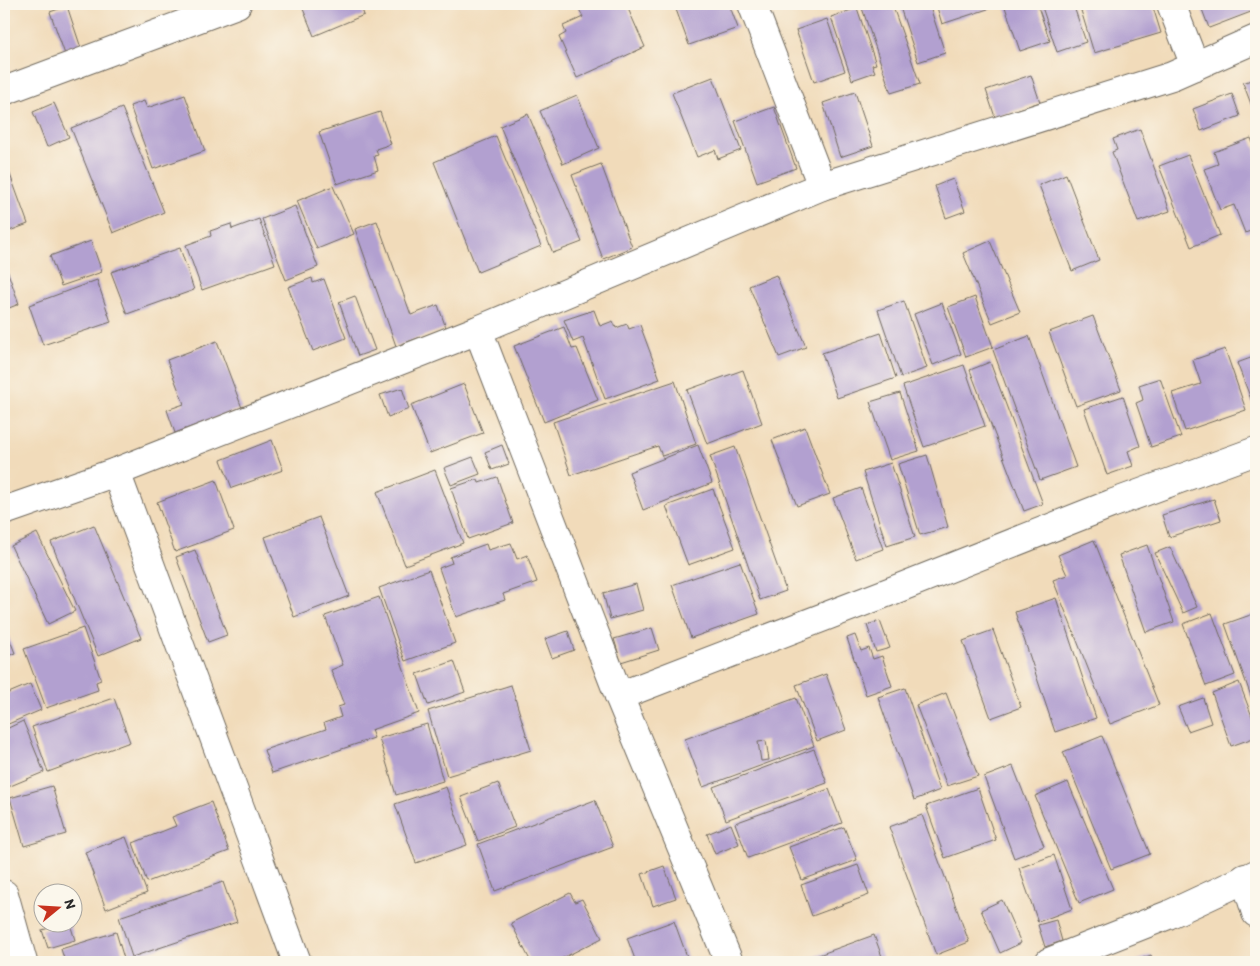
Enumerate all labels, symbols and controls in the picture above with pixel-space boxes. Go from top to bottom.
north arrow [32,884,82,934]
text: N [60,897,79,911]

